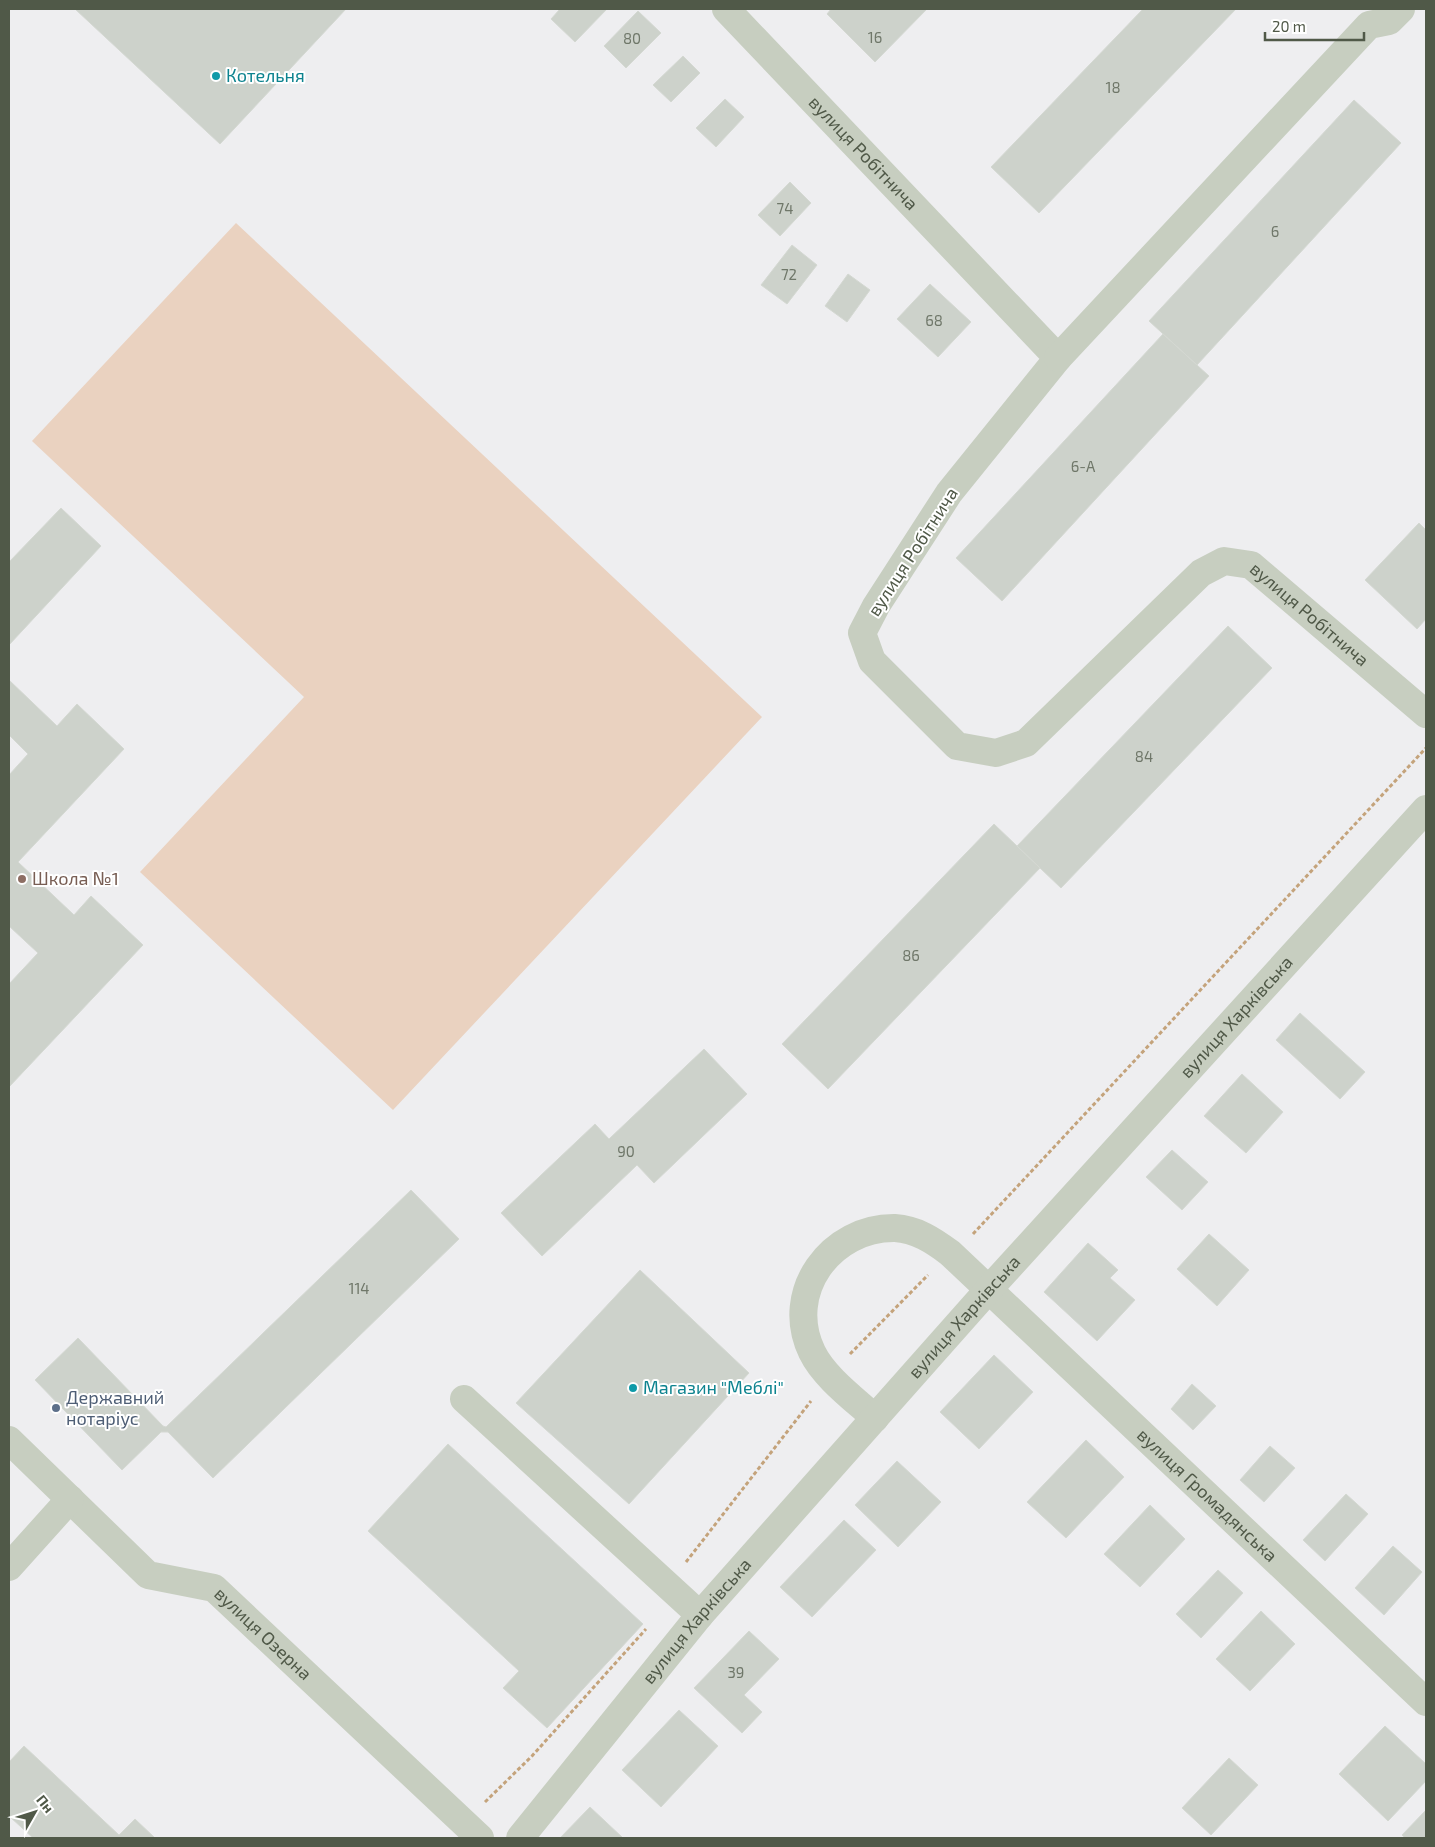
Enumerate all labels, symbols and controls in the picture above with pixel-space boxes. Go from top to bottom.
scale bar [1265,10,1364,42]
text: 20 m [1272,17,1306,35]
house number: 16 [868,28,882,46]
house number: 80 [623,29,641,47]
place label: Котельня [226,64,305,86]
marker: Котельня [210,70,222,82]
house number: 18 [1105,78,1121,96]
street label: вулиця Робітнича [805,91,923,214]
house number: 74 [777,199,793,217]
house number: 6 [1271,222,1279,240]
house number: 72 [781,265,797,283]
house number: 68 [925,311,943,329]
house number: 6-А [1071,457,1096,475]
street label: вулиця Робітнича [862,483,962,620]
street label: вулиця Робітнича [1246,557,1374,671]
house number: 84 [1135,747,1153,765]
place label: Школа №1 [32,867,119,889]
marker: Школа №1 [16,873,28,885]
house number: 86 [902,946,920,964]
street label: вулиця Харківська [1175,951,1297,1082]
house number: 90 [617,1142,635,1160]
street label: вулиця Харківська [903,1250,1024,1382]
house number: 114 [348,1279,370,1297]
place label: Магазин "Меблі" [643,1376,784,1398]
marker: Магазин "Меблі" [627,1382,639,1394]
place label: Державний нотаріус [66,1386,164,1429]
marker: Державний нотаріус [50,1402,62,1414]
street label: вулиця Громадянська [1133,1423,1282,1566]
street label: вулиця Харківська [637,1553,755,1688]
street label: вулиця Озерна [210,1582,317,1684]
house number: 39 [728,1663,744,1681]
north arrow [10,1787,60,1837]
text: Пн [33,1791,58,1816]

